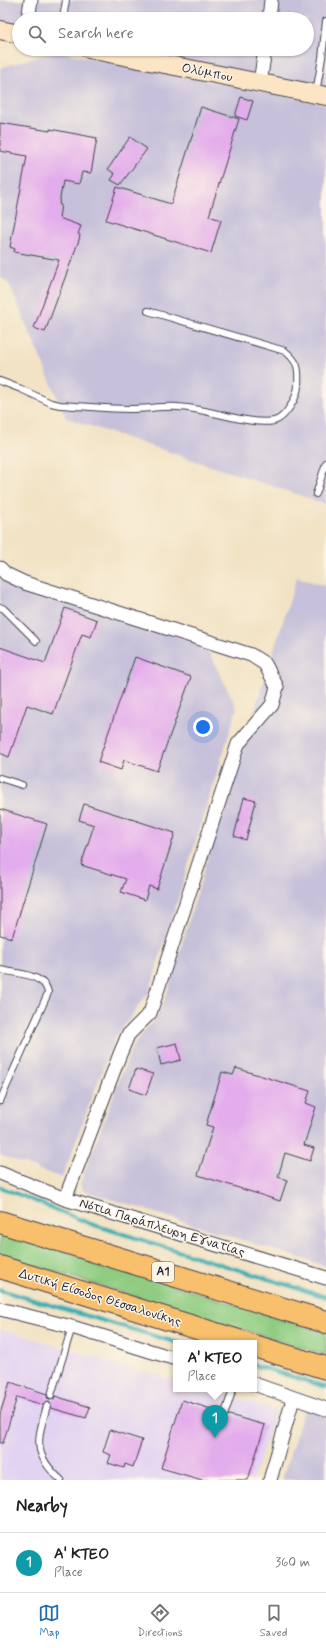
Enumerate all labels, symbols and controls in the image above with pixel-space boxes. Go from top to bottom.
search box [12,12,314,56]
icon: search [26,23,48,45]
text: Search here [58,24,134,44]
street label: Ολύμπου [180,60,234,86]
your location [193,717,213,737]
street label: Νότια Παράπλευρη Εγνατίας [77,1195,247,1261]
road number: Α1 [152,1262,174,1282]
street label: Δυτική Είσοδος Θεσσαλονίκης [17,1265,184,1331]
popup [173,1340,257,1392]
text: Α' ΚΤΕΟ [187,1348,243,1368]
text: Place [187,1368,216,1385]
pin: 1 [202,1405,228,1438]
text: Nearby [16,1495,68,1517]
text: Α' ΚΤΕΟ [54,1544,109,1564]
text: 1 [26,1554,32,1571]
text: 360 m [275,1554,310,1571]
text: Place [54,1564,83,1581]
tab: Map [38,1602,60,1640]
tab: Directions [137,1602,183,1640]
tab: Saved [260,1602,287,1640]

